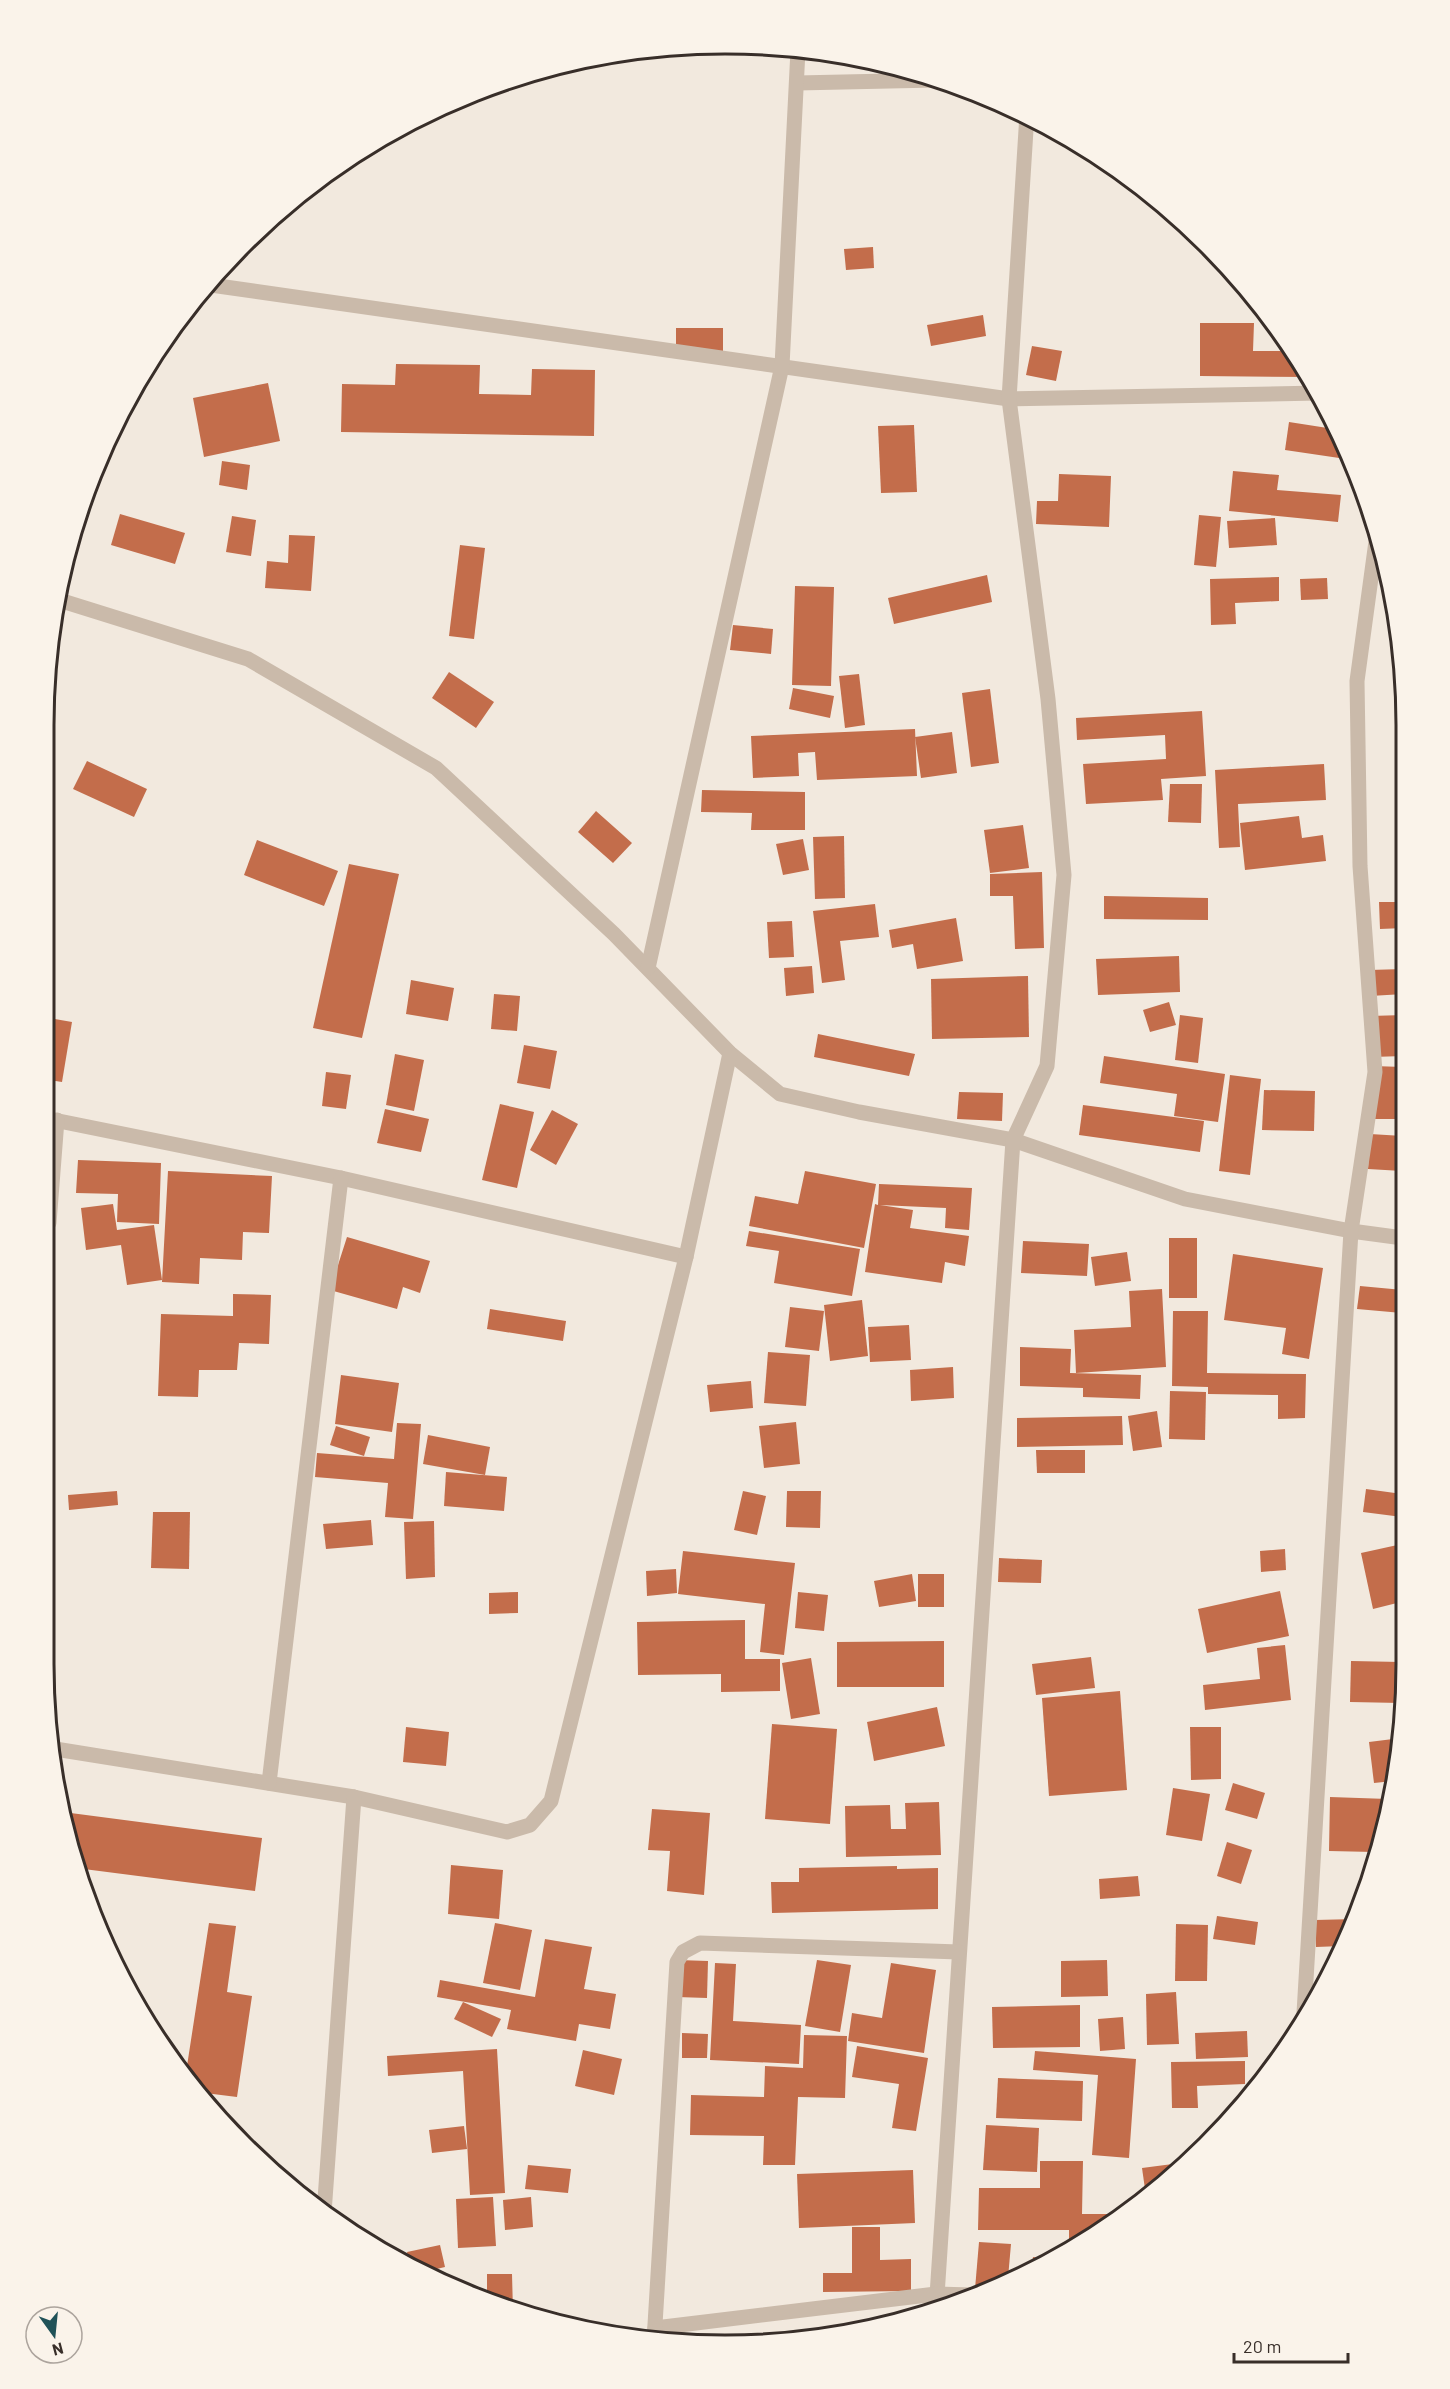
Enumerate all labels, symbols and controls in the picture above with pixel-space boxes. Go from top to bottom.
north arrow [24,2305,84,2365]
scale bar [1234,2326,1348,2364]
text: 20 m [1243,2335,1281,2357]
text: N [50,2339,66,2361]

